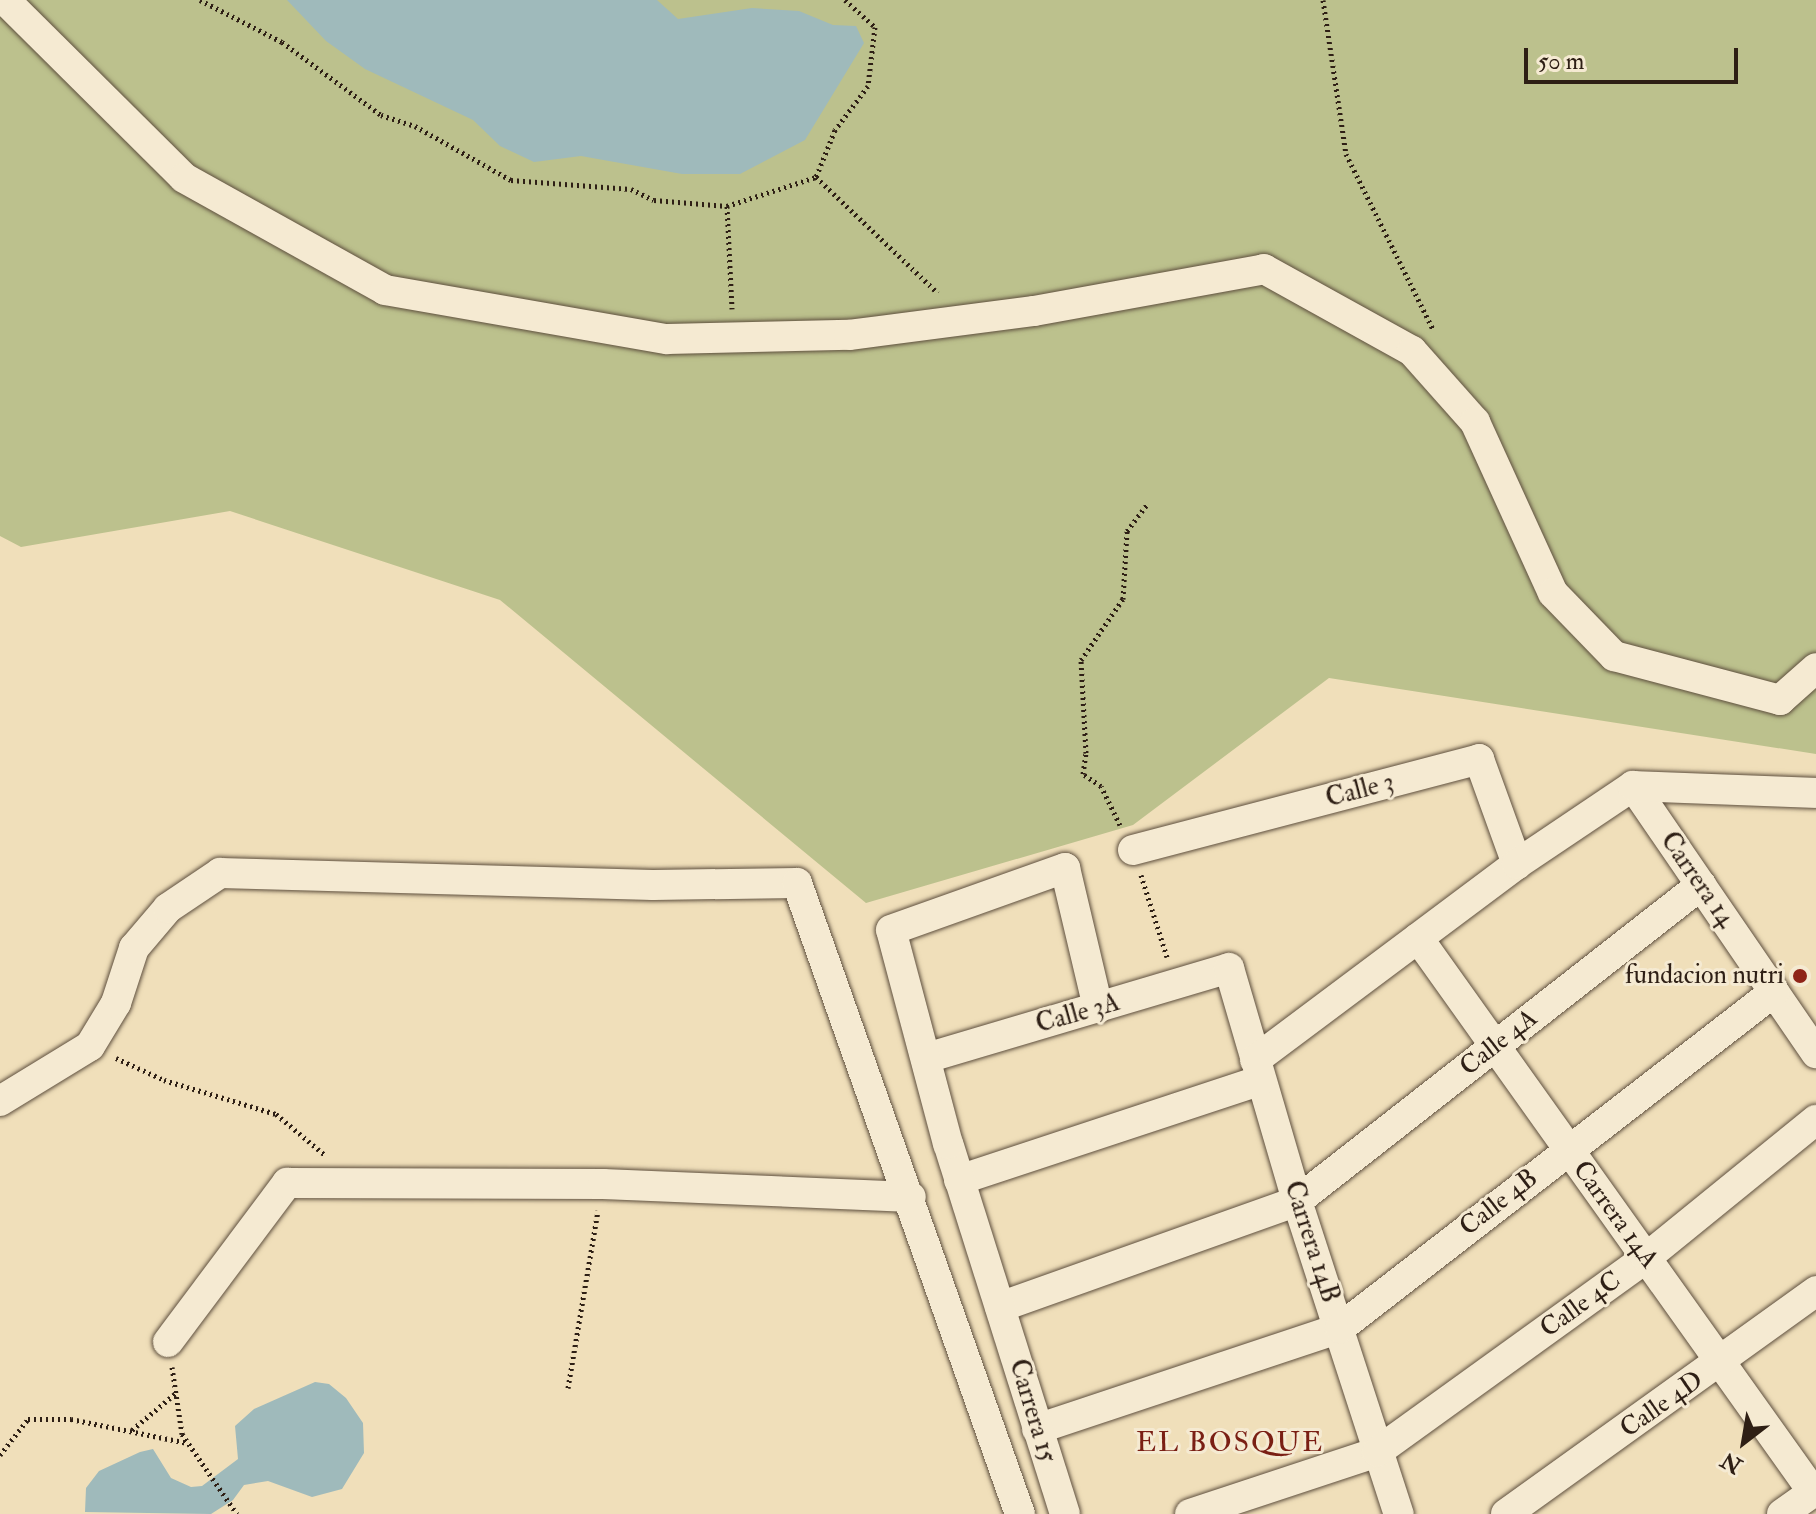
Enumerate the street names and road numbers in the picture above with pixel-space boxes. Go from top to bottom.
street label: Calle 3 [1323,767,1397,815]
street label: Carrera 14 [1653,826,1741,934]
street label: Calle 3A [1033,987,1123,1041]
street label: Calle 4A [1454,1003,1544,1083]
street label: Carrera 14A [1566,1155,1664,1275]
street label: Calle 4B [1454,1163,1544,1243]
street label: Carrera 14B [1277,1177,1345,1307]
street label: Calle 4C [1535,1265,1627,1345]
street label: Carrera 15 [1002,1356,1062,1466]
street label: Calle 4D [1614,1365,1710,1445]

